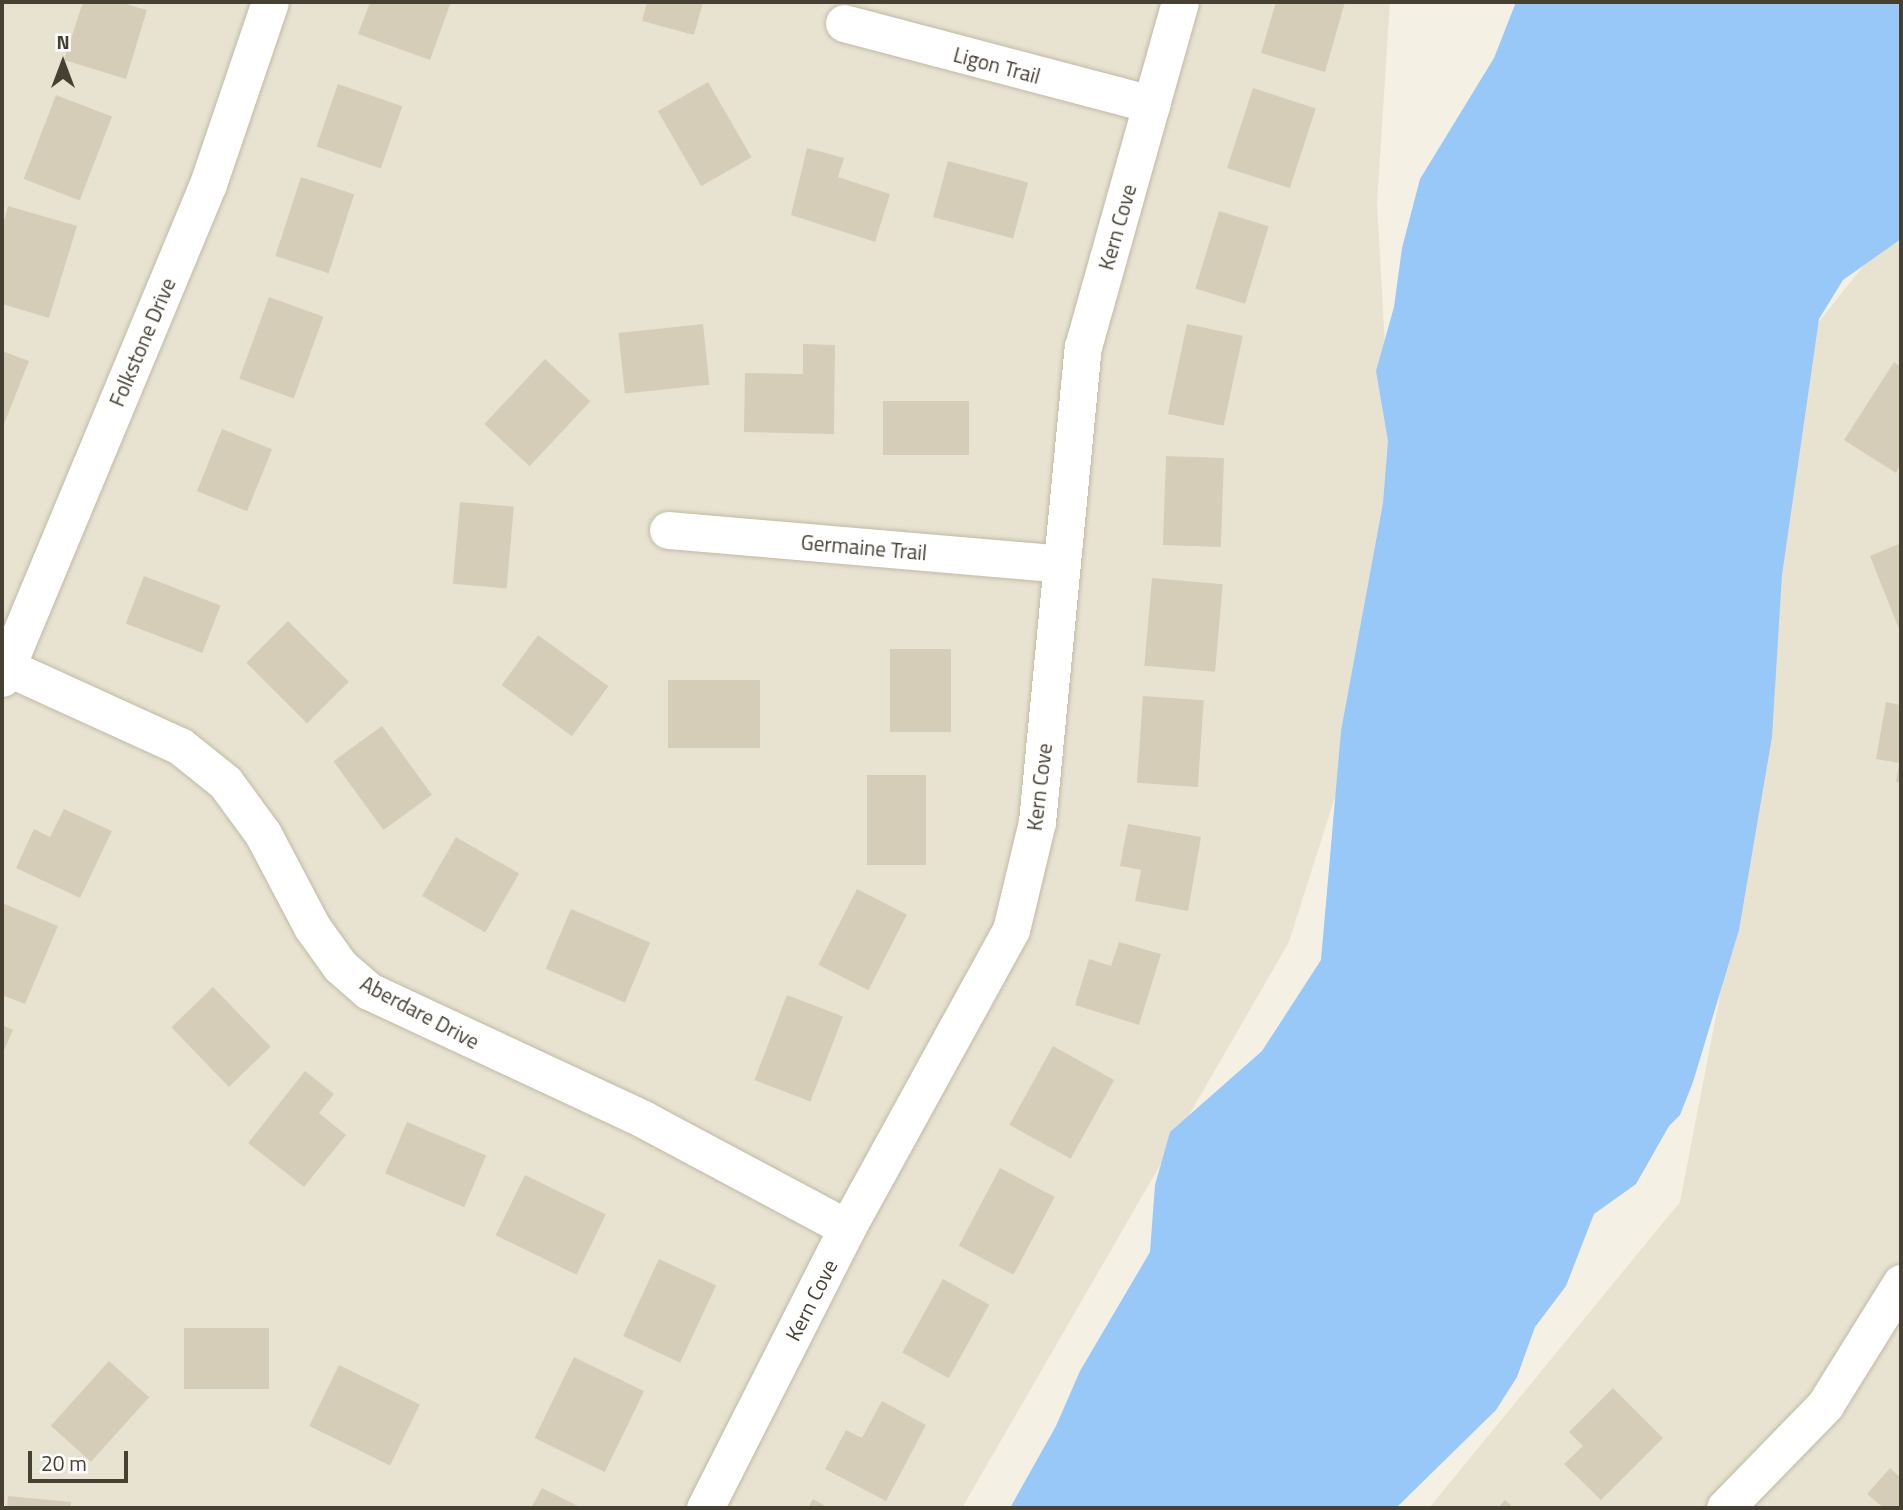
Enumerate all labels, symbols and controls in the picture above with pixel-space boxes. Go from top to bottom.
text: N [56,27,70,56]
north arrow [28,28,98,98]
street label: Ligon Trail [951,41,1043,89]
street label: Kern Cove [1093,181,1141,273]
street label: Folkstone Drive [104,274,180,410]
street label: Germaine Trail [800,529,928,565]
street label: Kern Cove [1021,742,1057,832]
street label: Aberdare Drive [356,970,484,1054]
street label: Kern Cove [780,1255,842,1345]
scale bar [32,1436,131,1480]
text: 20 m [41,1447,87,1479]

